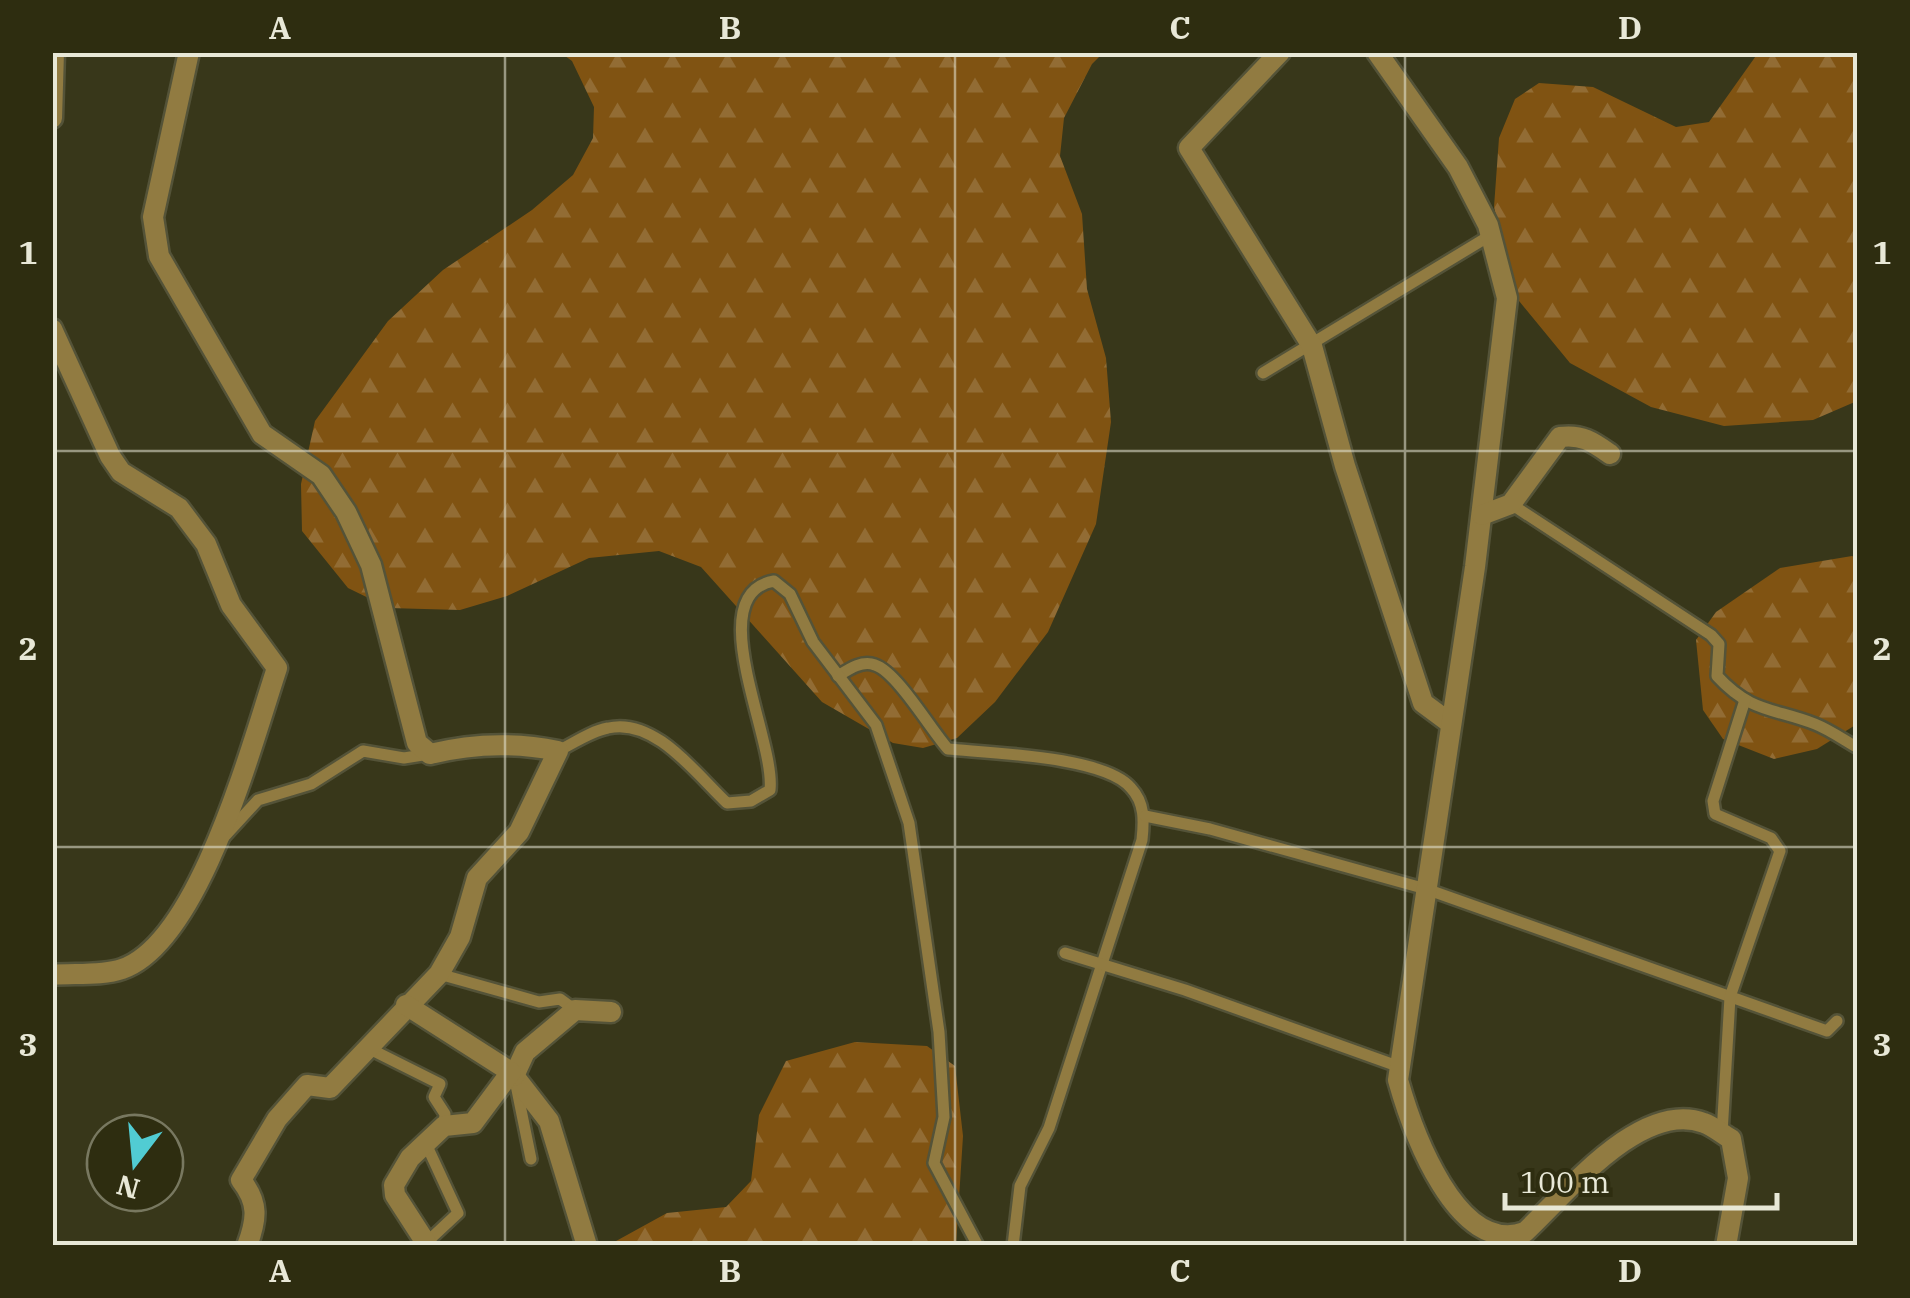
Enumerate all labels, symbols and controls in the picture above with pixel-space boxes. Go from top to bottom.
text: A [269,6,291,48]
text: B [719,6,741,48]
text: C [1169,6,1191,48]
text: D [1618,6,1642,48]
text: 1 [18,231,38,273]
text: 1 [1872,231,1892,273]
text: 2 [18,627,38,669]
text: 2 [1872,627,1892,669]
text: 3 [18,1023,38,1065]
text: 3 [1872,1023,1892,1065]
north arrow [85,1113,185,1213]
scale bar [1505,1148,1778,1210]
text: 100 m [1520,1162,1610,1201]
text: N [112,1167,144,1208]
text: A [269,1249,291,1291]
text: B [719,1249,741,1291]
text: C [1169,1249,1191,1291]
text: D [1618,1249,1642,1291]

